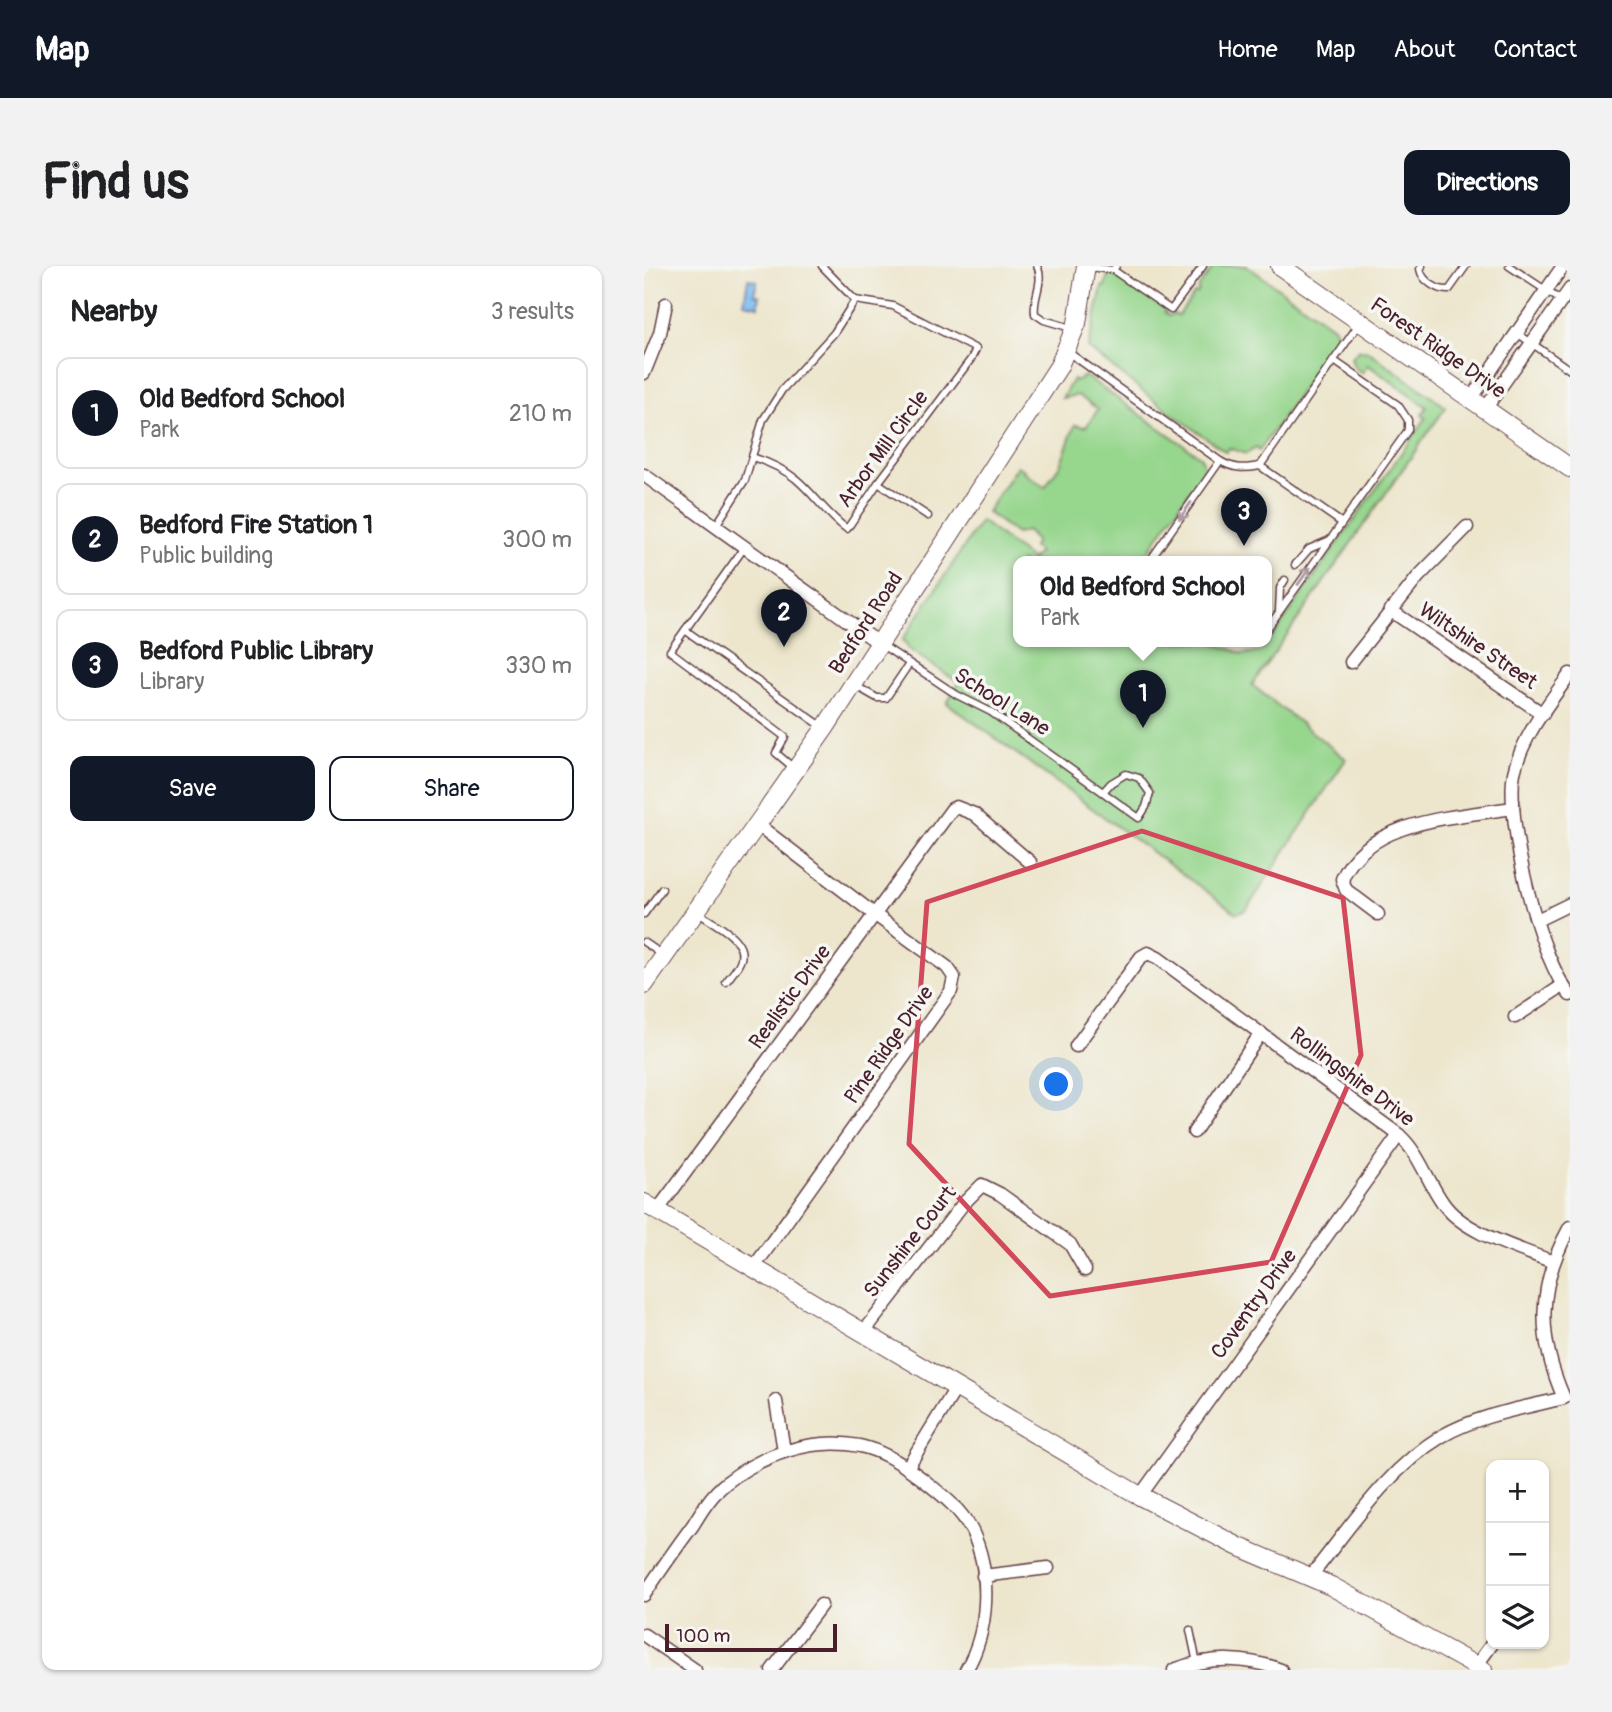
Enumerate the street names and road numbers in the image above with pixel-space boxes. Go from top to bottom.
street label: Forest Ridge Drive [1365,291,1511,405]
street label: Arbor Mill Circle [831,385,935,513]
street label: Bedford Road [823,567,909,679]
street label: Wiltshire Street [1414,596,1543,696]
street label: School Lane [949,662,1056,742]
street label: Realistic Drive [743,939,837,1055]
street label: Pine Ridge Drive [838,980,940,1109]
street label: Rollingshire Drive [1284,1021,1420,1133]
street label: Sunshine Court [858,1180,962,1303]
street label: Coventry Drive [1205,1243,1303,1364]

